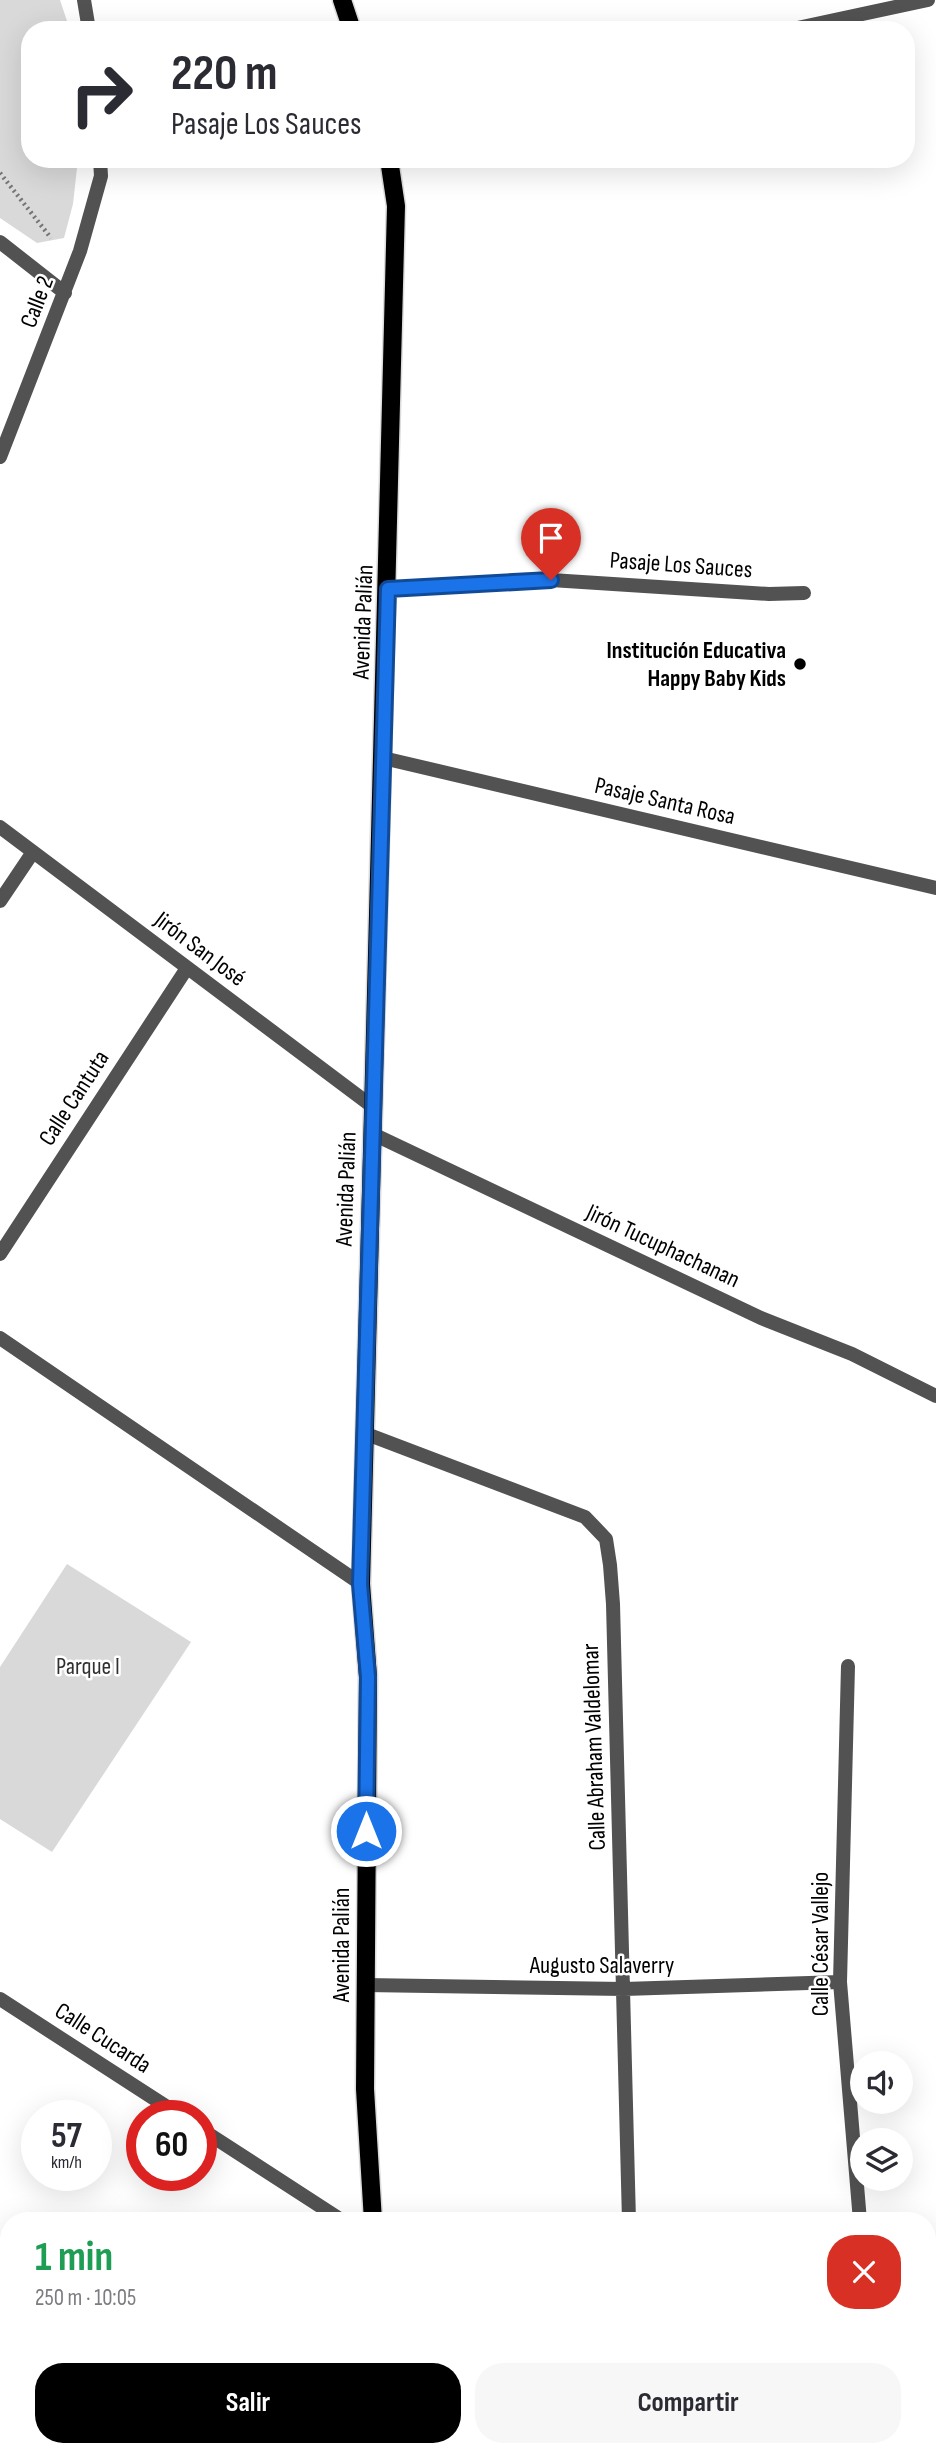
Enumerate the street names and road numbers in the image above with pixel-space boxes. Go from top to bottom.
street label: Calle 2 [14,272,60,332]
street label: Pasaje Los Sauces [609,546,753,584]
street label: Avenida Palián [346,564,379,681]
street label: Pasaje Santa Rosa [592,771,738,831]
street label: Jirón San José [148,905,251,993]
street label: Calle Cantuta [33,1045,115,1151]
street label: Avenida Palián [329,1131,362,1248]
street label: Jirón Tucuphachanan [581,1197,744,1294]
street label: Calle Abraham Valdelomar [576,1643,612,1851]
street label: Calle César Vallejo [806,1872,835,2016]
street label: Avenida Palián [327,1888,356,2003]
street label: Augusto Salaverry [529,1951,674,1980]
street label: Calle Cucarda [50,1996,156,2080]

